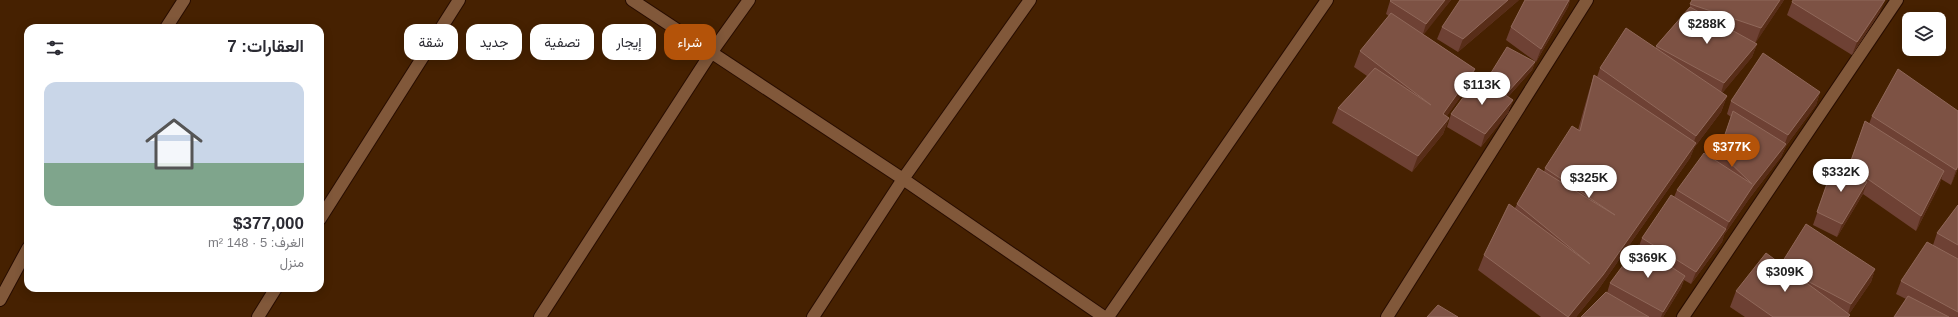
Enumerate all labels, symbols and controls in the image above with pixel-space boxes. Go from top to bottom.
pin: $288K [1679,11,1735,45]
map controls [1902,12,1946,56]
button: layers [1902,12,1946,56]
text: $288K [1688,16,1726,31]
chip: شقة [404,24,458,60]
chip: جديد [466,24,522,60]
chip: تصفية [530,24,594,60]
chip: إيجار [602,24,656,60]
chip: شراء [664,24,716,60]
icon: filters [44,37,66,59]
text: العقارات: 7 [227,37,304,56]
pin: $113K [1454,72,1510,106]
text: $113K [1463,77,1501,92]
icon: home [138,108,210,180]
pin: $377K [1704,134,1760,168]
text: $377K [1713,139,1751,154]
pin: $332K [1813,159,1869,193]
text: $332K [1822,164,1860,179]
pin: $325K [1561,165,1617,199]
text: $325K [1570,170,1608,185]
text: $377,000 [233,214,304,233]
text: الغرف: 5 · 148 m² [208,235,304,250]
pin: $369K [1620,245,1676,279]
text: $369K [1629,250,1667,265]
text: منزل [280,255,304,270]
pin: $309K [1757,259,1813,293]
text: $309K [1766,264,1804,279]

